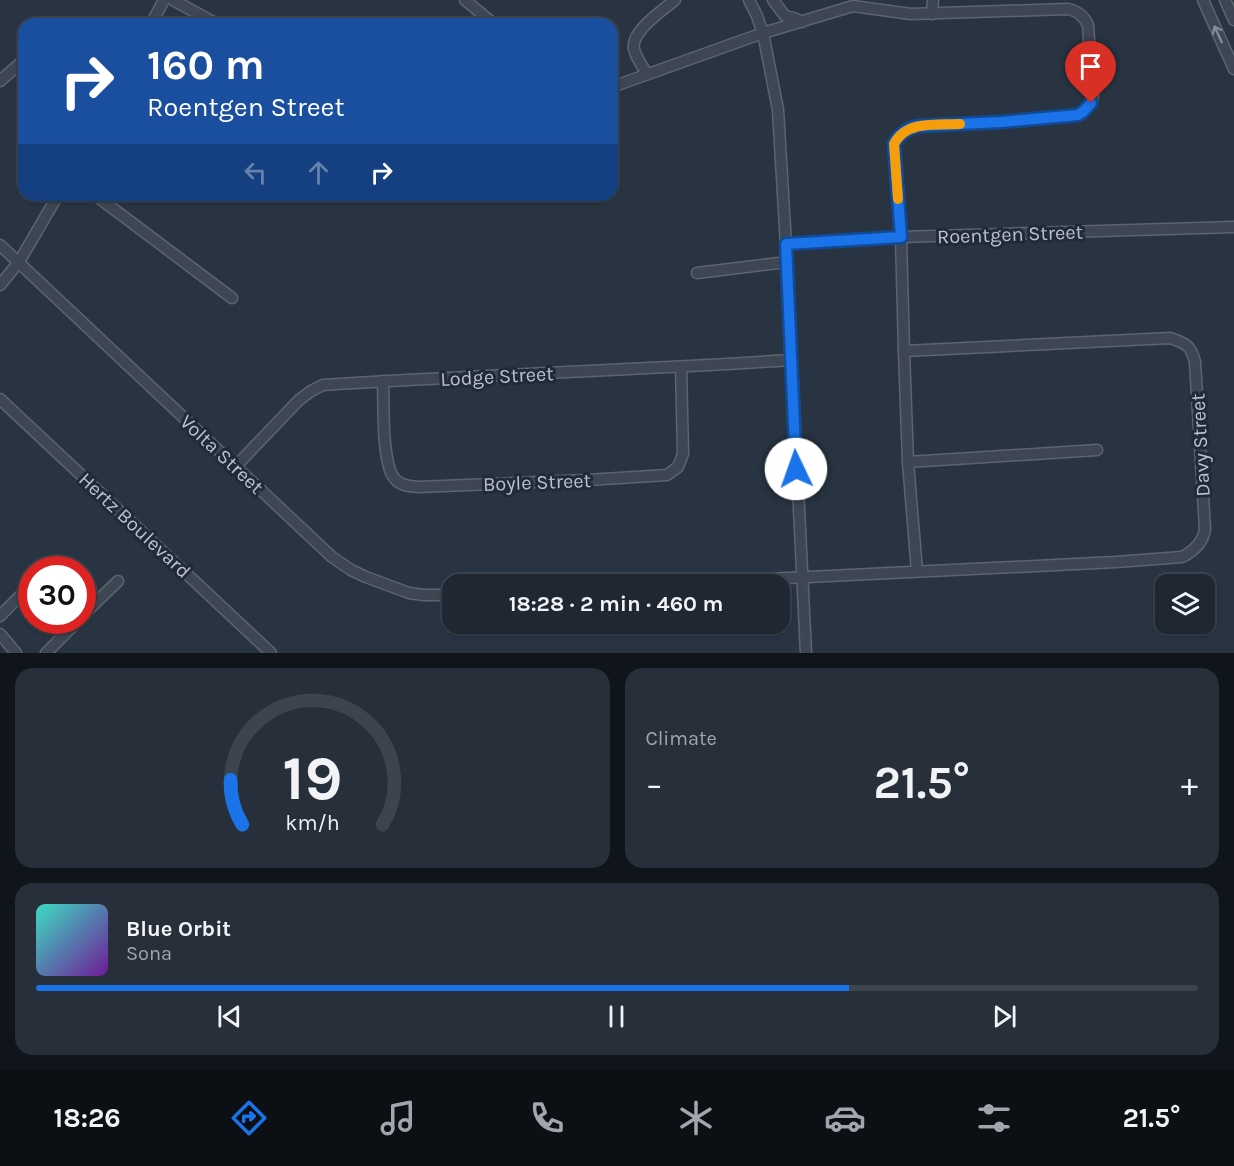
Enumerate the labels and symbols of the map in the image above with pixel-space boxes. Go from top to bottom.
one-way arrow [1212,26,1224,44]
pin [1065,41,1116,103]
street label: Roentgen Street [936,220,1084,249]
street label: Lodge Street [440,362,555,391]
street label: Davy Street [1186,392,1215,497]
street label: Volta Street [175,410,268,499]
position arrow [764,437,828,501]
street label: Hertz Boulevard [74,468,195,583]
street label: Boyle Street [483,469,592,496]
speed limit sign: 30 [18,556,96,634]

